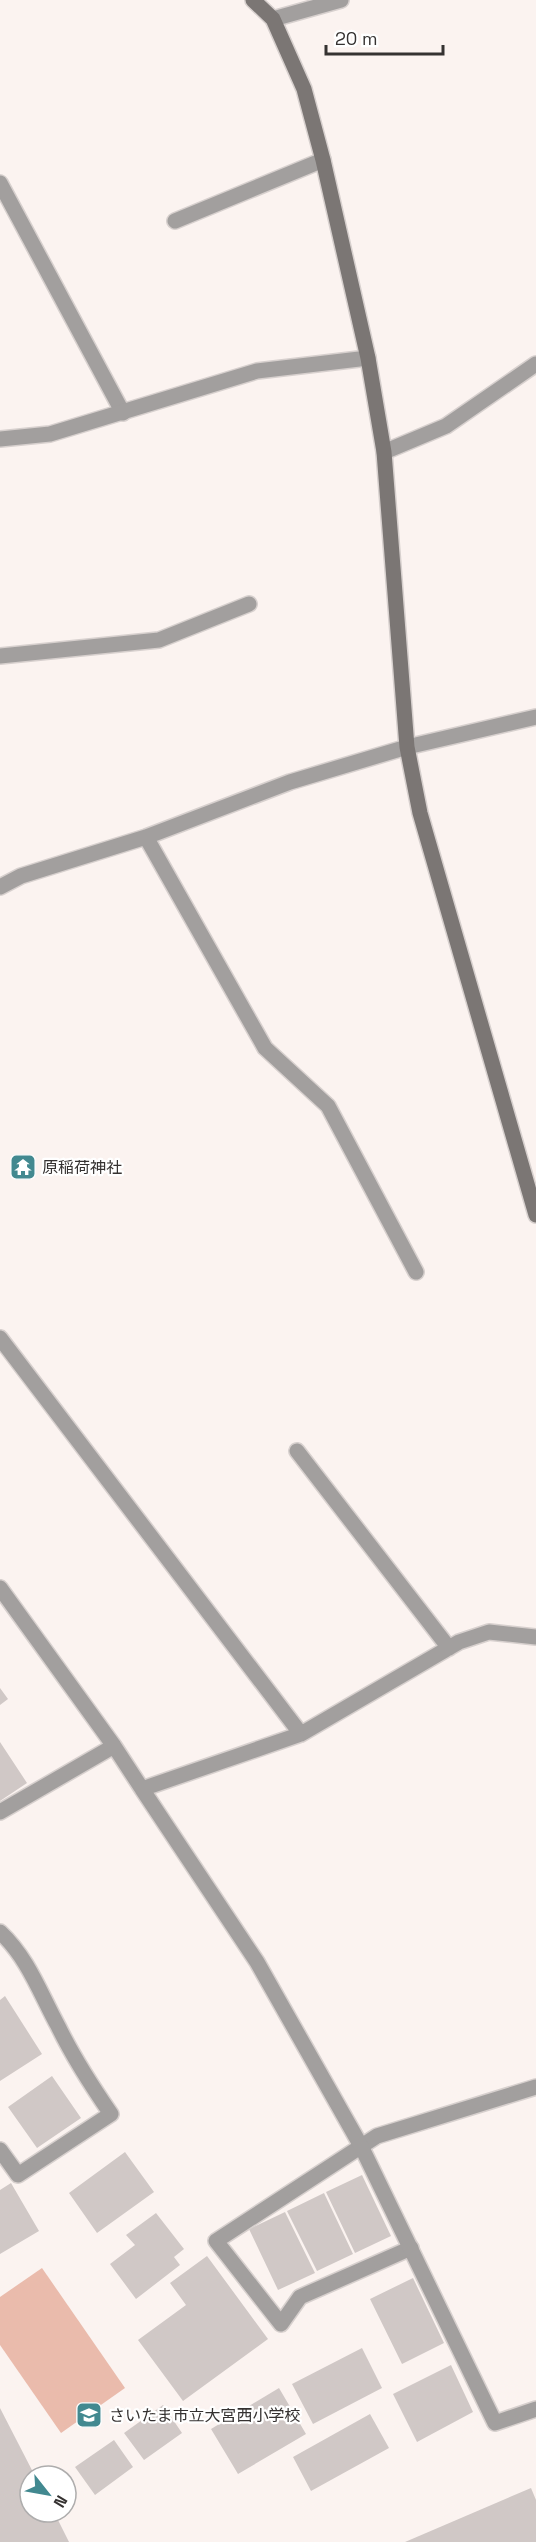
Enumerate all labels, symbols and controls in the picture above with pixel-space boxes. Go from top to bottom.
scale bar [326,18,443,56]
text: 20 m [335,27,378,50]
temple icon: 原稲荷神社 [8,1152,38,1182]
place label: 原稲荷神社 [42,1157,122,1178]
school or university icon: さいたま市立大宮西小学校 [74,2400,104,2430]
place label: さいたま市立大宮西小学校 [109,2405,301,2426]
north arrow [18,2464,78,2524]
text: N [49,2491,72,2511]

